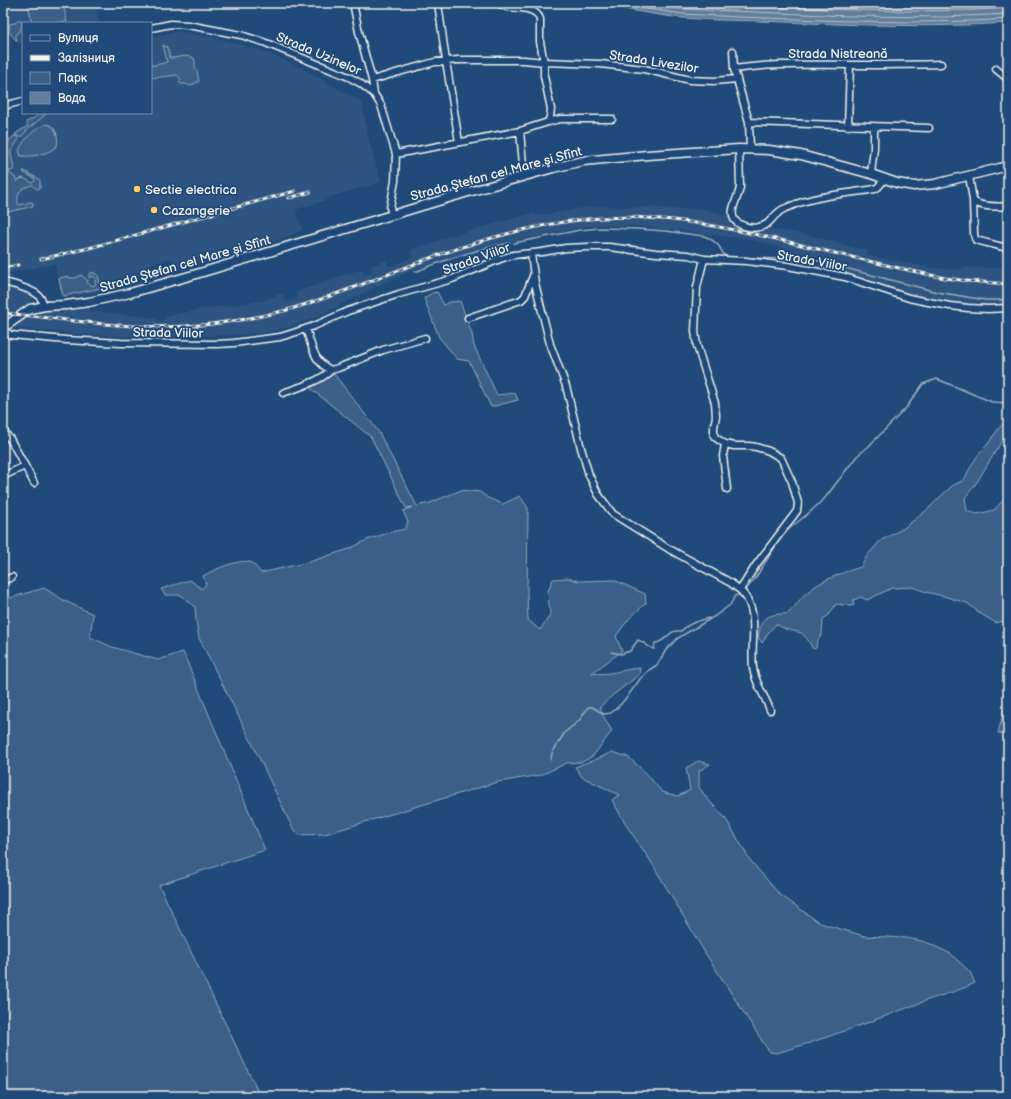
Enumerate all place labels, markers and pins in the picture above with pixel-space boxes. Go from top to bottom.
place label: Sectie electrica [145,182,237,198]
marker: Sectie electrica [132,184,142,194]
place label: Cazangerie [162,203,230,219]
marker: Cazangerie [149,205,159,215]

